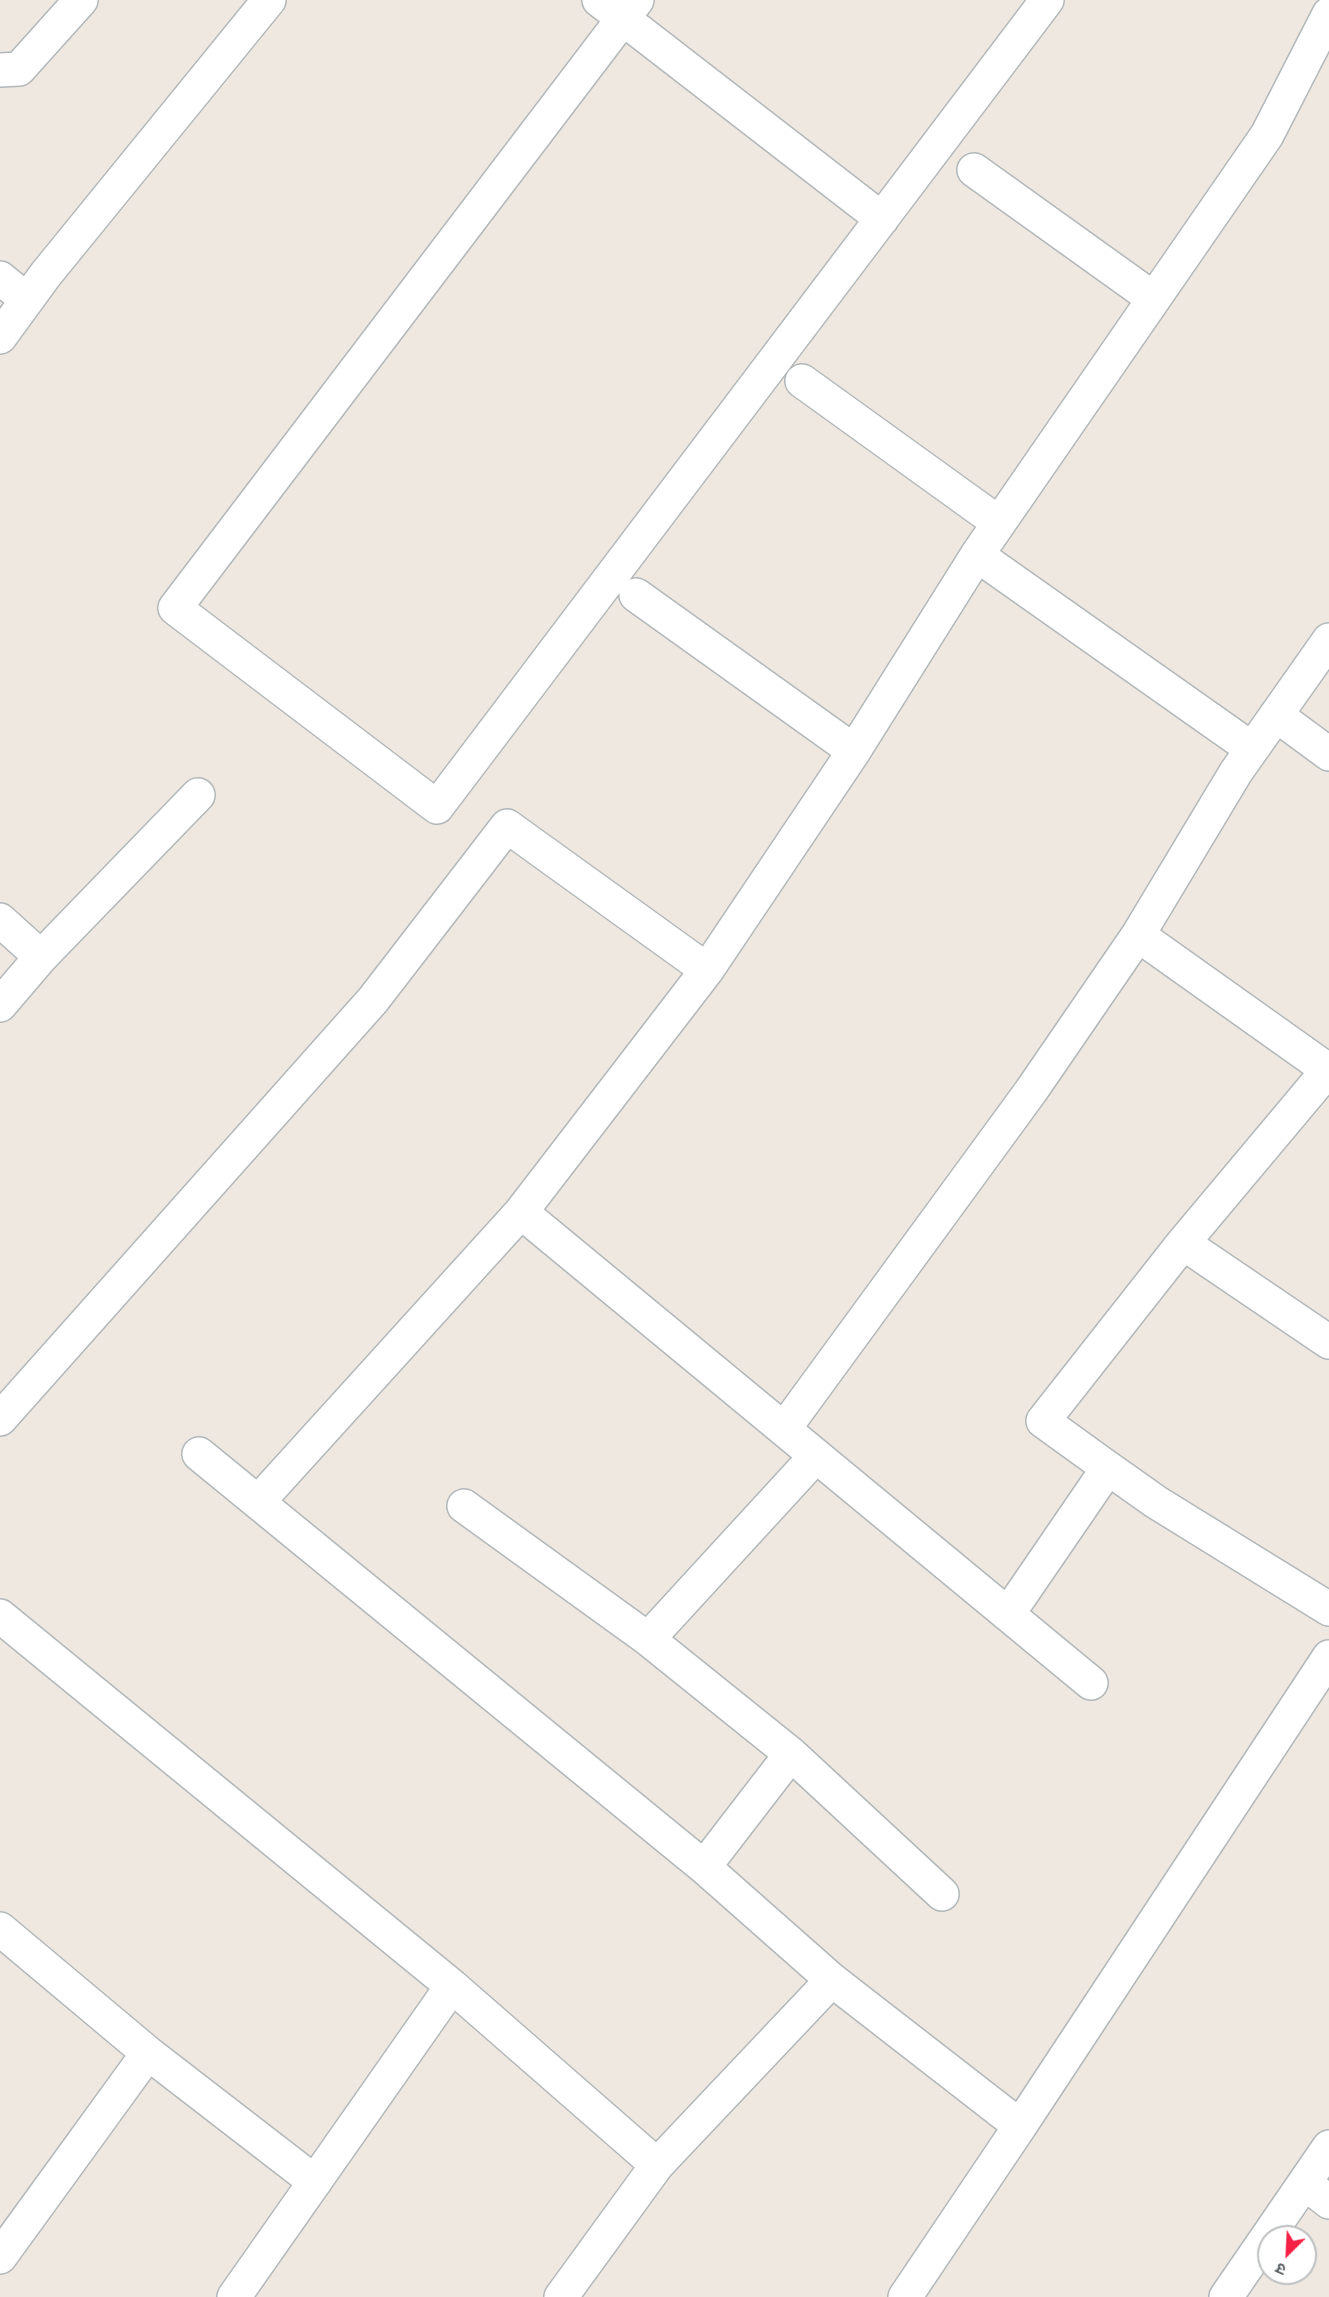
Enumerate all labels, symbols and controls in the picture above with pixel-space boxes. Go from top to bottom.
north arrow [1257,2225,1317,2285]
text: उ [1273,2259,1288,2280]

